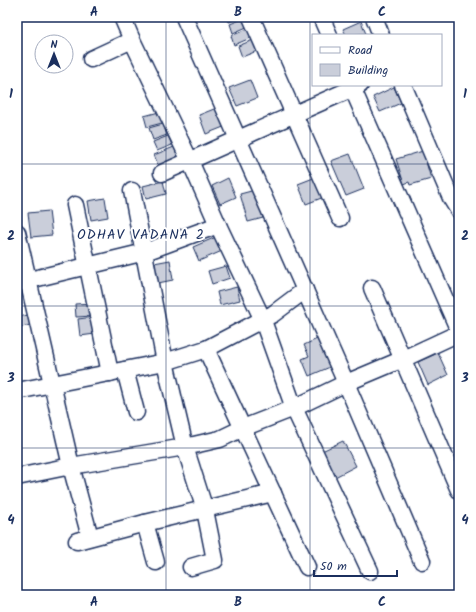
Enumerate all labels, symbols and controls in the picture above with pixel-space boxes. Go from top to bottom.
text: A [90,2,98,23]
text: B [234,2,242,23]
text: C [378,2,386,23]
north arrow [34,34,74,74]
legend [312,34,442,86]
text: N [51,36,58,54]
text: Road [348,41,373,60]
text: Building [348,61,388,80]
text: 1 [9,84,13,105]
text: 1 [463,84,467,105]
district label: ODHAV VADANA 2 [77,224,205,246]
text: 2 [7,226,15,247]
text: 2 [461,226,469,247]
text: 3 [6,368,15,389]
text: 3 [460,368,469,389]
text: 4 [7,510,15,531]
text: 4 [461,510,469,531]
scale bar [314,552,397,578]
text: 50 m [320,557,347,576]
text: A [90,592,98,612]
text: B [234,592,242,612]
text: C [378,592,386,612]

